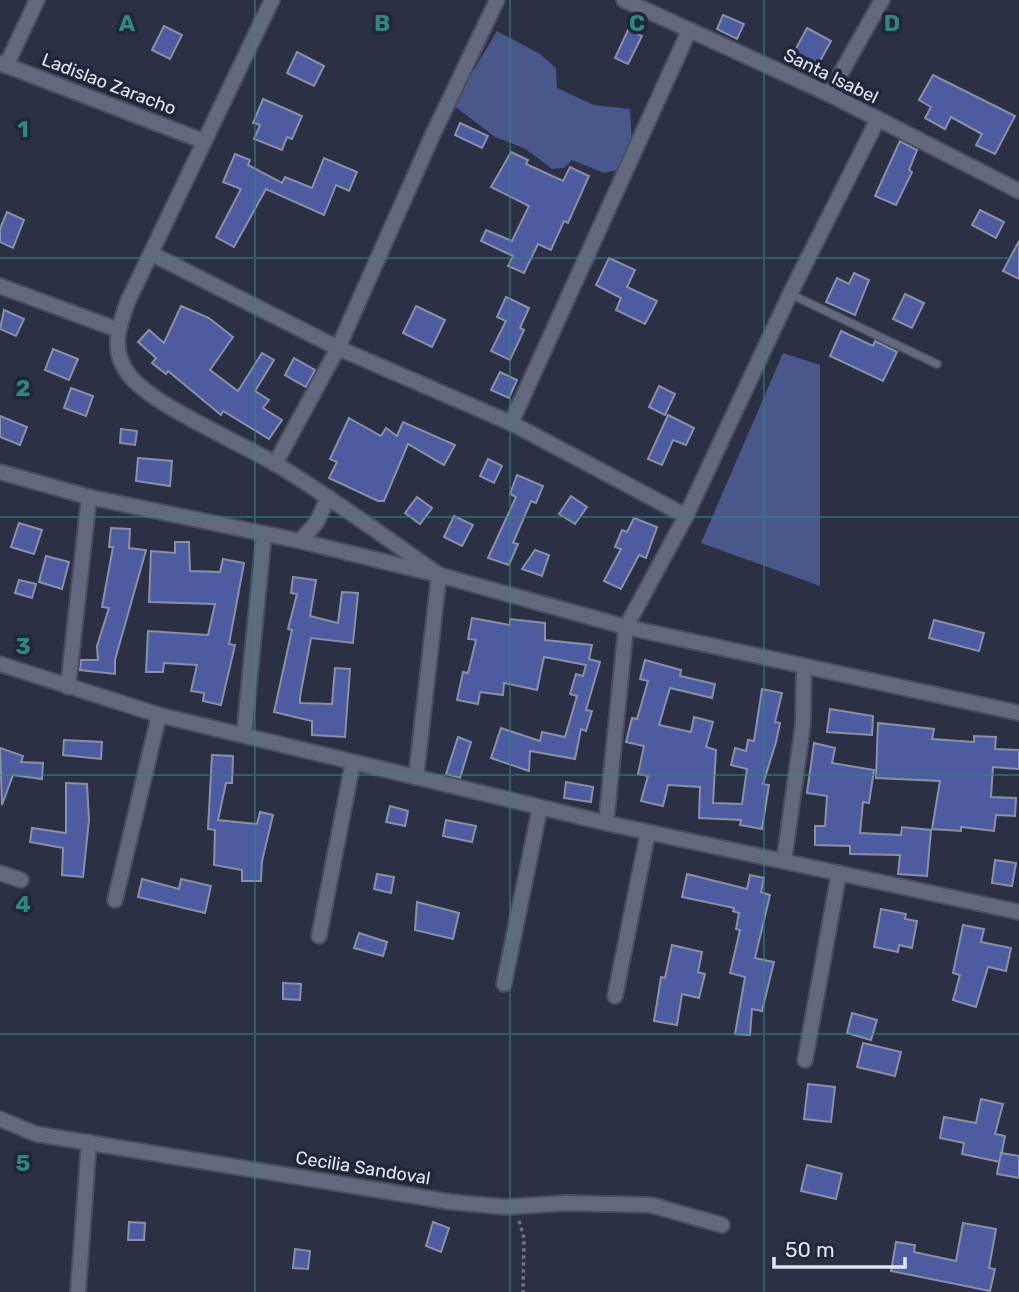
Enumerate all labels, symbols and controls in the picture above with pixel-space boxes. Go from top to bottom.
text: A [119,9,136,37]
text: B [374,9,390,37]
text: C [629,9,645,37]
text: D [884,9,900,37]
street label: Santa Isabel [780,44,882,108]
street label: Ladislao Zaracho [39,48,179,120]
text: 1 [17,115,29,143]
text: 2 [16,374,30,402]
text: 3 [15,632,31,660]
text: 4 [15,890,31,918]
street label: Cecilia Sandoval [294,1146,432,1190]
text: 5 [16,1149,31,1177]
scale bar [774,1226,905,1270]
text: 50 m [785,1237,835,1262]

